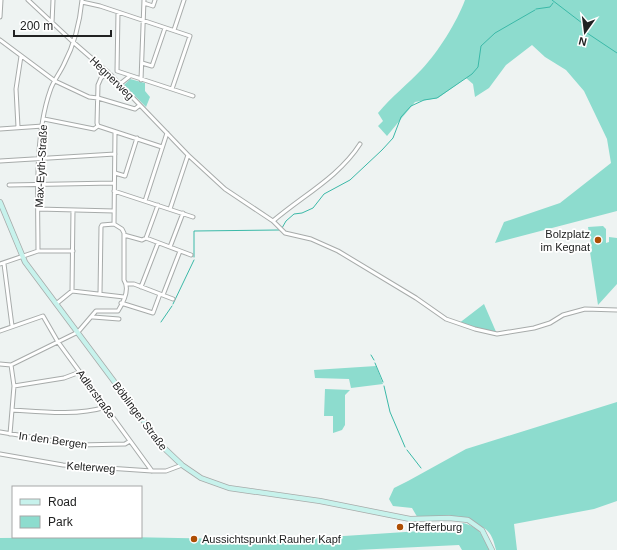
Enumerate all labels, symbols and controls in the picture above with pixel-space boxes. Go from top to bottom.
scale bar [14,12,111,38]
north arrow [565,12,605,52]
text: 200 m [20,19,53,33]
text: N [577,35,588,48]
street label: Hegnerweg [88,54,136,102]
street label: Max-Eyth-Straße [33,124,49,208]
place label: Bolzplatz im Kegnat [540,228,590,253]
marker: Bolzplatz im Kegnat [593,235,603,245]
street label: Adlerstraße [74,367,118,421]
street label: Böblinger Straße [110,379,170,453]
street label: In den Bergen [18,429,88,451]
street label: Kelterweg [66,459,116,475]
legend [12,486,142,538]
text: Road [48,495,77,509]
text: Park [48,515,74,529]
place label: Pfefferburg [408,521,462,533]
marker: Pfefferburg [395,522,405,532]
place label: Aussichtspunkt Rauher Kapf [202,533,342,545]
marker: Aussichtspunkt Rauher Kapf [189,534,199,544]

